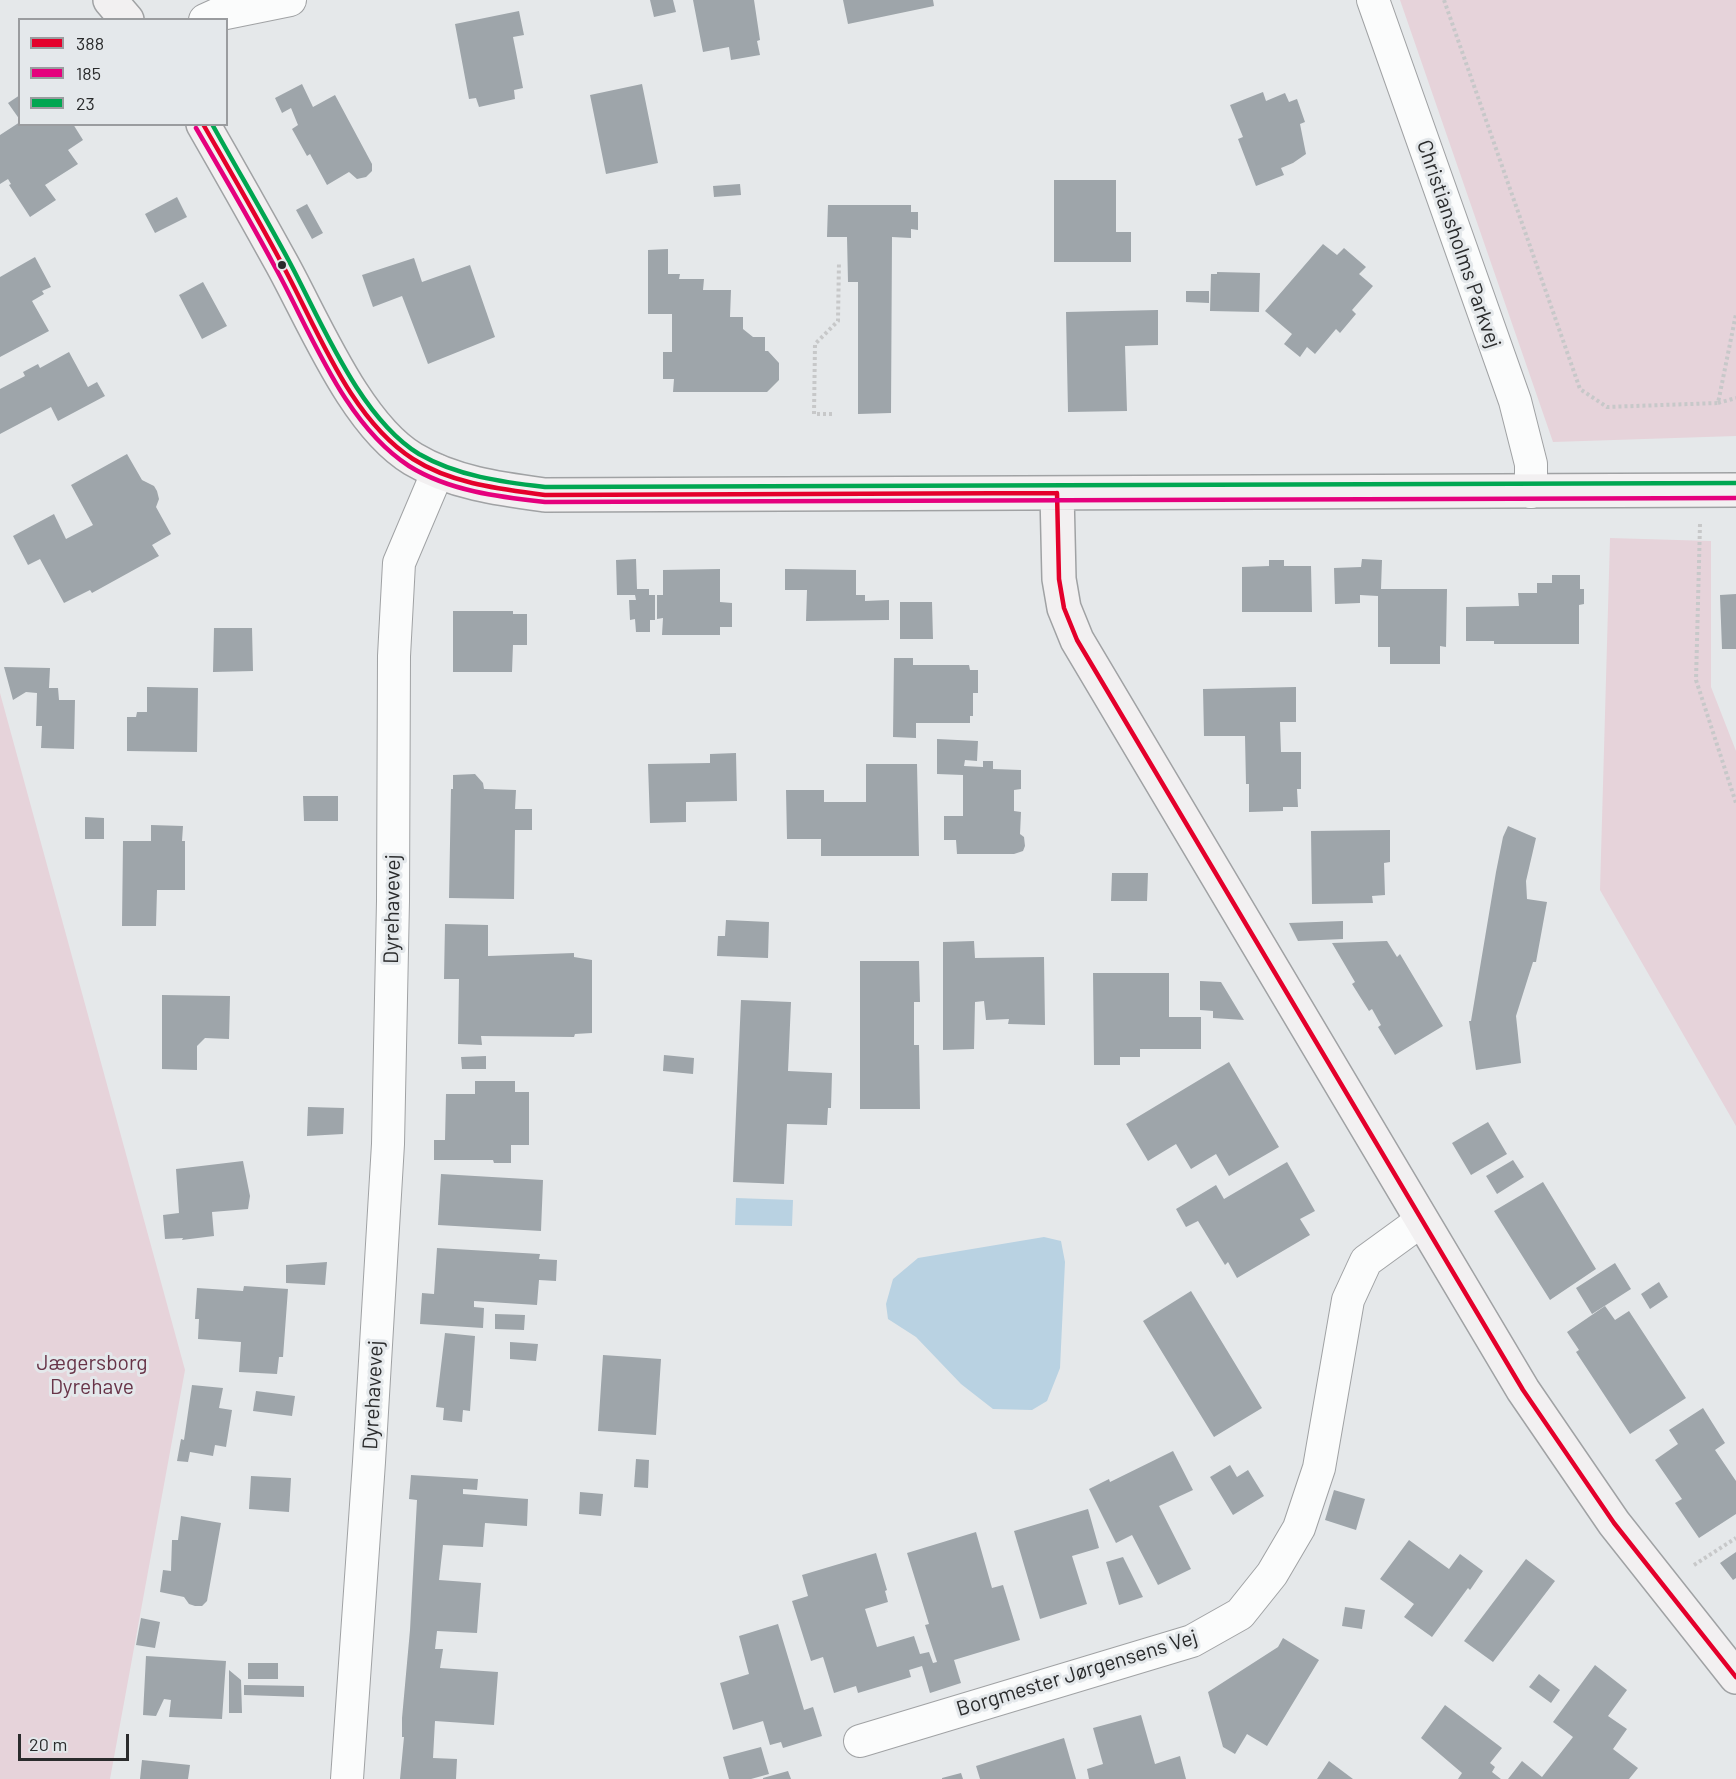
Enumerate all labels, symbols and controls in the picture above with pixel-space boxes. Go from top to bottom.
legend [18,18,228,126]
text: 388 [76,32,104,54]
text: 185 [76,62,101,84]
text: 23 [76,92,95,114]
street label: Christiansholms Parkvej [1411,137,1507,351]
unlabelled marker [276,259,288,271]
street label: Dyrehavevej [378,854,406,964]
street label: Dyrehavevej [358,1340,388,1450]
park label: Jægersborg Dyrehave [36,1350,148,1400]
street label: Borgmester Jørgensens Vej [953,1624,1201,1722]
scale bar [21,1722,132,1760]
text: 20 m [29,1733,67,1755]

